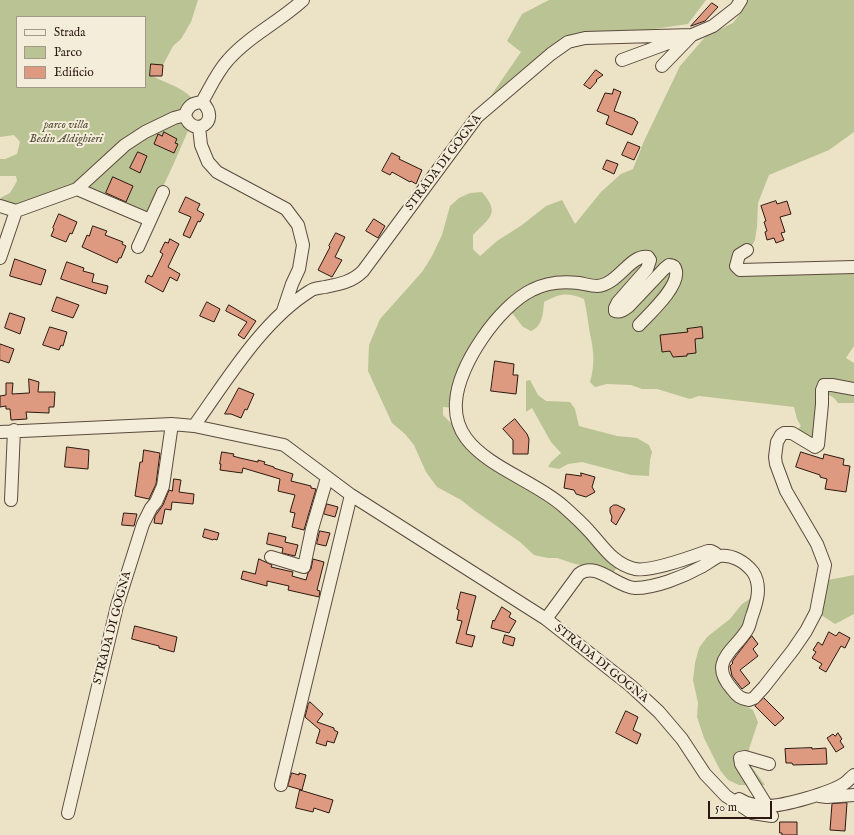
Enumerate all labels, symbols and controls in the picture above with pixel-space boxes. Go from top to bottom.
legend [16,16,146,88]
text: Strada [54,25,85,40]
text: Parco [54,45,82,60]
text: Edificio [54,65,94,80]
street label: STRADA DI GOGNA [403,112,485,214]
park label: parco villa Bedin Aldighieri [29,119,103,147]
street label: STRADA DI GOGNA [91,570,135,686]
street label: STRADA DI GOGNA [551,622,651,706]
scale bar [710,793,774,819]
text: 50 m [715,800,737,815]

